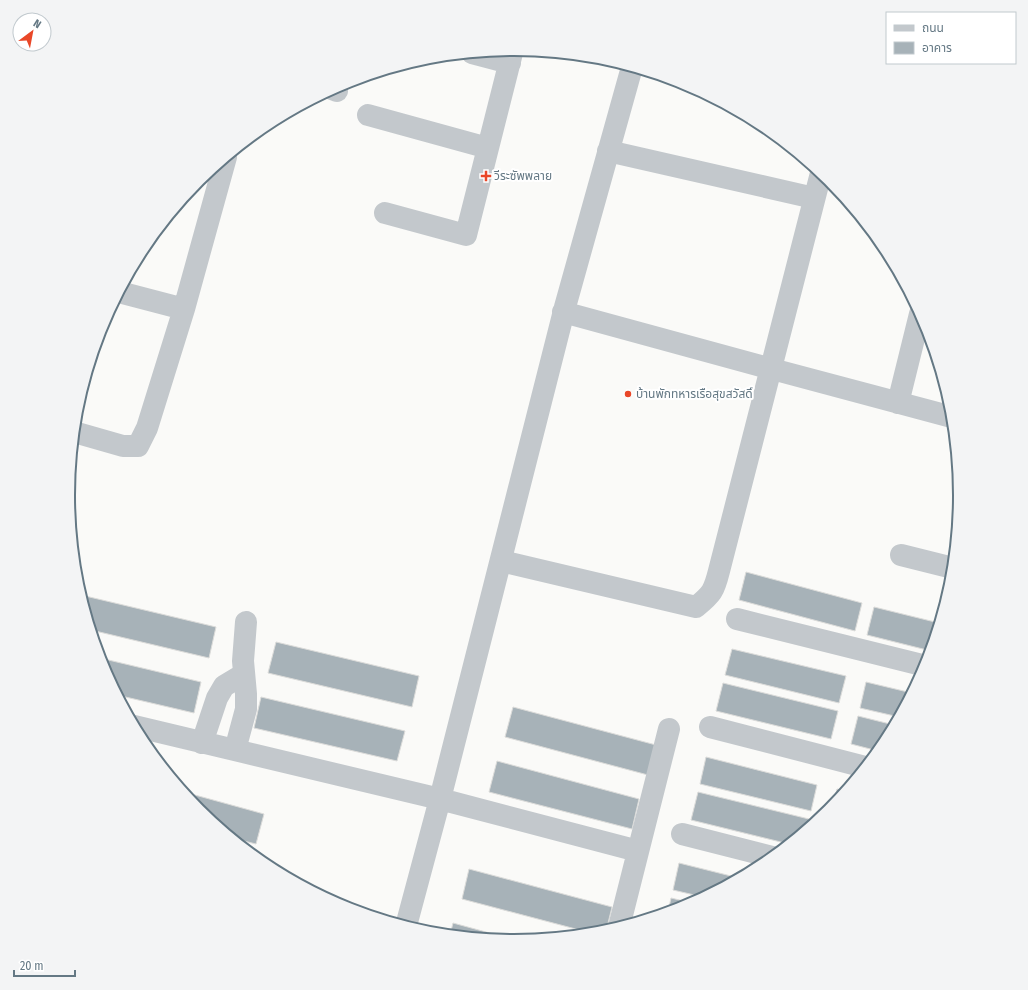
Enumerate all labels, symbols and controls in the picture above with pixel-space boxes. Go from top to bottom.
north arrow [12,12,52,52]
legend [886,12,1016,64]
text: N [31,17,43,31]
text: ถนน [922,21,944,35]
text: อาคาร [922,41,952,55]
place label: วีระซัพพลาย [493,169,552,183]
marker: วีระซัพพลาย [481,171,491,181]
place label: บ้านพักทหารเรือสุขสวัสดิ์ [636,387,753,401]
marker: บ้านพักทหารเรือสุขสวัสดิ์ [623,389,633,399]
scale bar [14,952,75,978]
text: 20 m [20,959,44,973]

